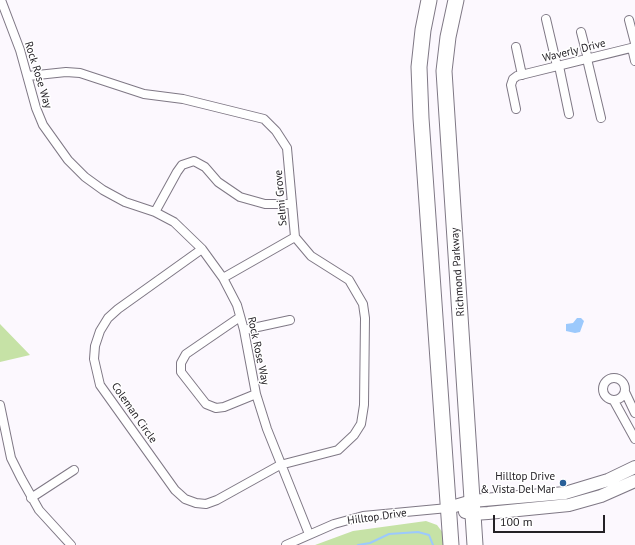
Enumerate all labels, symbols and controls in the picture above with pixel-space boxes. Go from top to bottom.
street label: Waverly Drive [541,37,607,65]
street label: Rock Rose Way [22,40,54,110]
street label: Selmi Grove [272,169,290,227]
street label: Richmond Parkway [448,227,468,317]
street label: Rock Rose Way [244,316,272,386]
street label: Coleman Circle [108,380,160,446]
place label: Hilltop Drive & Vista Del Mar [480,470,555,496]
marker: Hilltop Drive & Vista Del Mar [558,478,568,488]
street label: Hilltop Drive [346,506,408,528]
scale bar [495,507,607,533]
text: 100 m [500,514,533,529]

